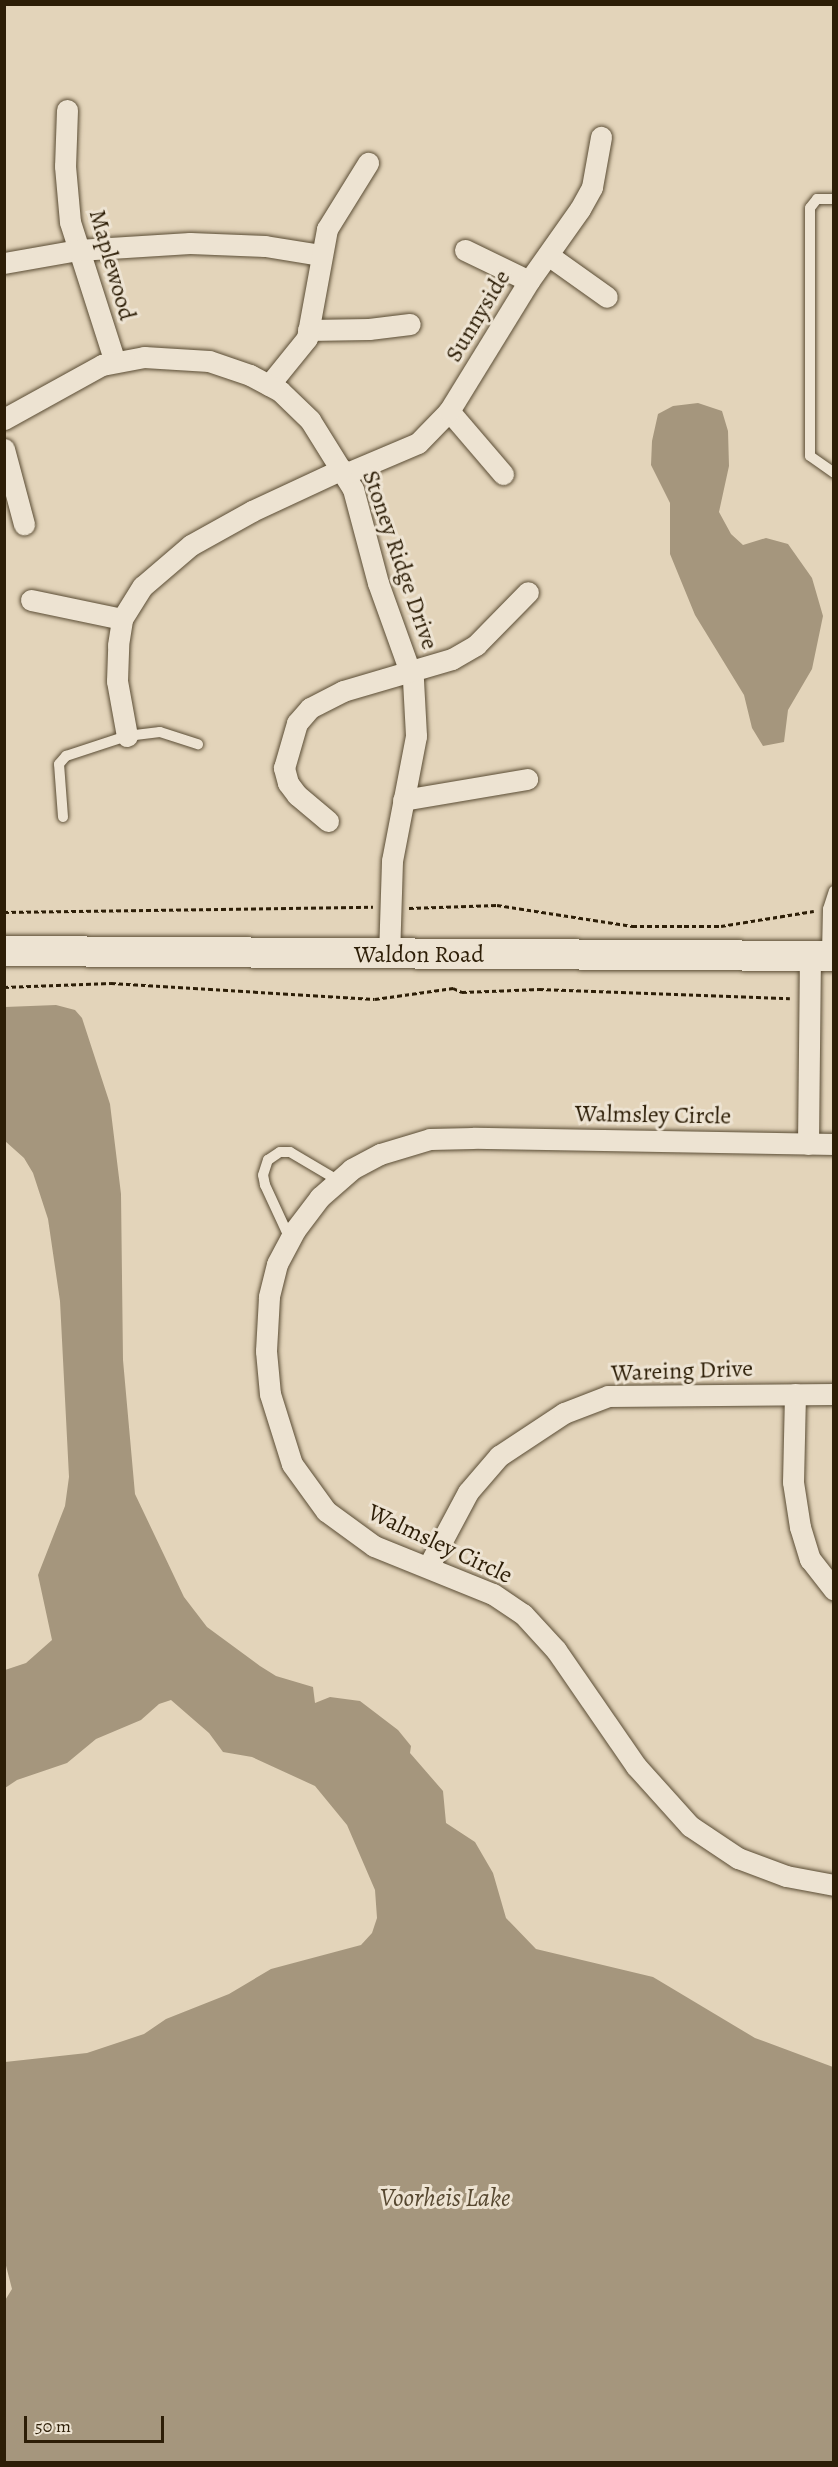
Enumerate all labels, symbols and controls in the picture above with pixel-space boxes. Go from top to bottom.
street label: Maplewood [82,206,142,324]
street label: Sunnyside [439,265,517,367]
street label: Stoney Ridge Drive [356,467,444,653]
street label: Waldon Road [354,941,484,969]
street label: Walmsley Circle [575,1099,731,1131]
street label: Wareing Drive [611,1354,753,1388]
street label: Walmsley Circle [363,1498,517,1590]
water label: Voorheis Lake [380,2182,510,2214]
scale bar [27,2404,166,2442]
text: 50 m [35,2414,71,2438]

